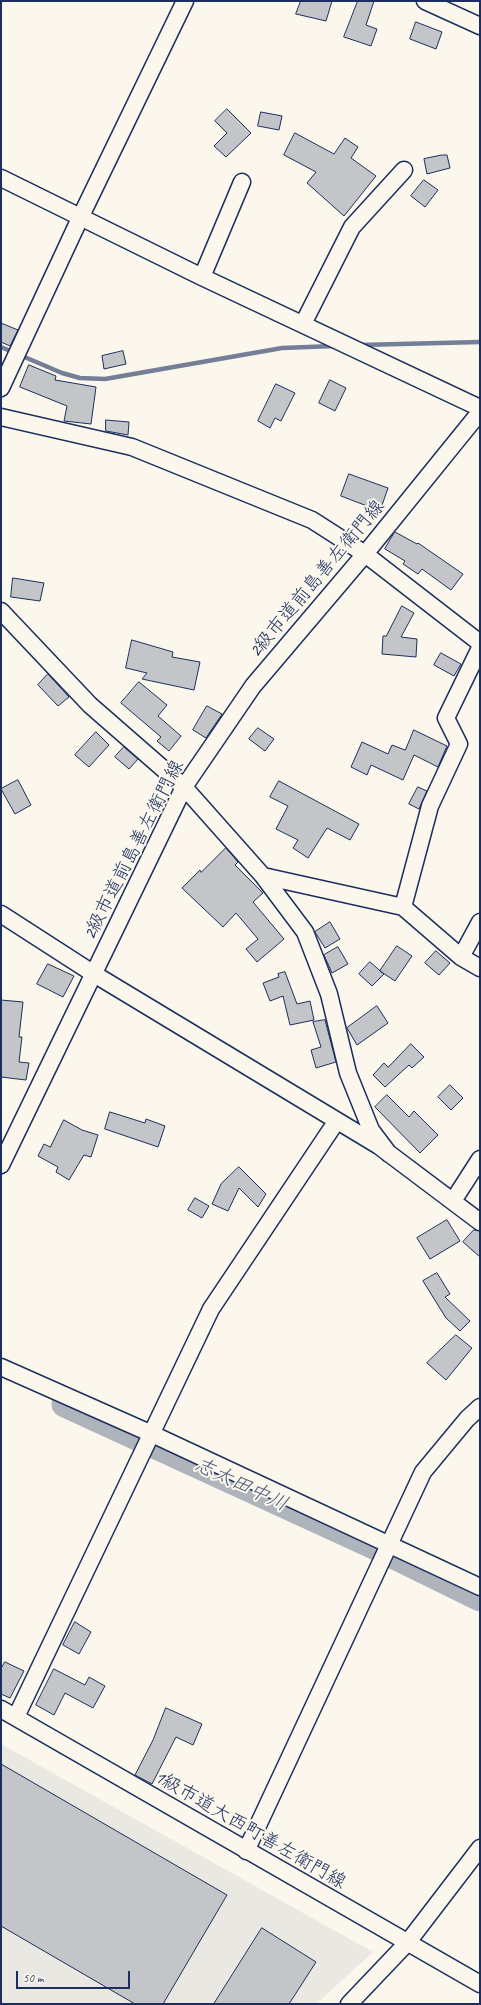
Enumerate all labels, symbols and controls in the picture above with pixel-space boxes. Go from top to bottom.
street label: 2級市道前島善左衛門線 [244,496,390,662]
street label: 2級市道前島善左衛門線 [79,756,189,944]
water label: 志太田中川 [191,1453,291,1517]
street label: 1級市道大西町善左衛門線 [150,1766,350,1894]
scale bar [18,1963,132,1989]
text: 50 m [23,1970,43,1986]

